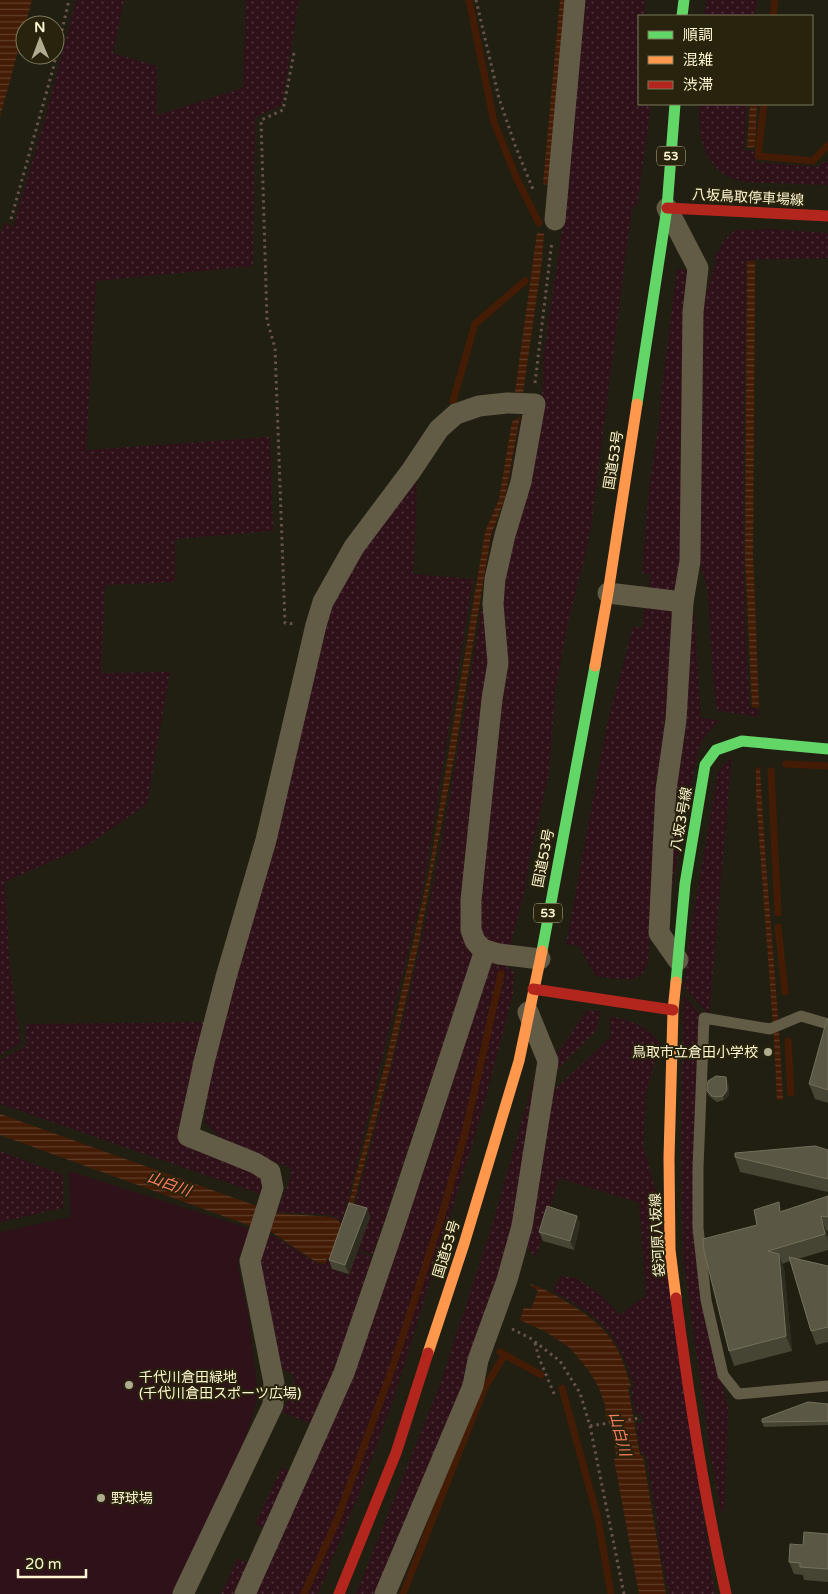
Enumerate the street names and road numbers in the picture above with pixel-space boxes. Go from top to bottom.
road number: 53 [657,146,685,166]
street label: 八坂鳥取停車場線 [692,186,804,209]
street label: 国道53号 [600,429,627,491]
street label: 八坂3号線 [667,786,695,852]
street label: 国道53号 [529,827,558,889]
road number: 53 [534,904,562,922]
street label: 袋河原八坂線 [647,1193,668,1277]
street label: 国道53号 [430,1218,463,1280]

